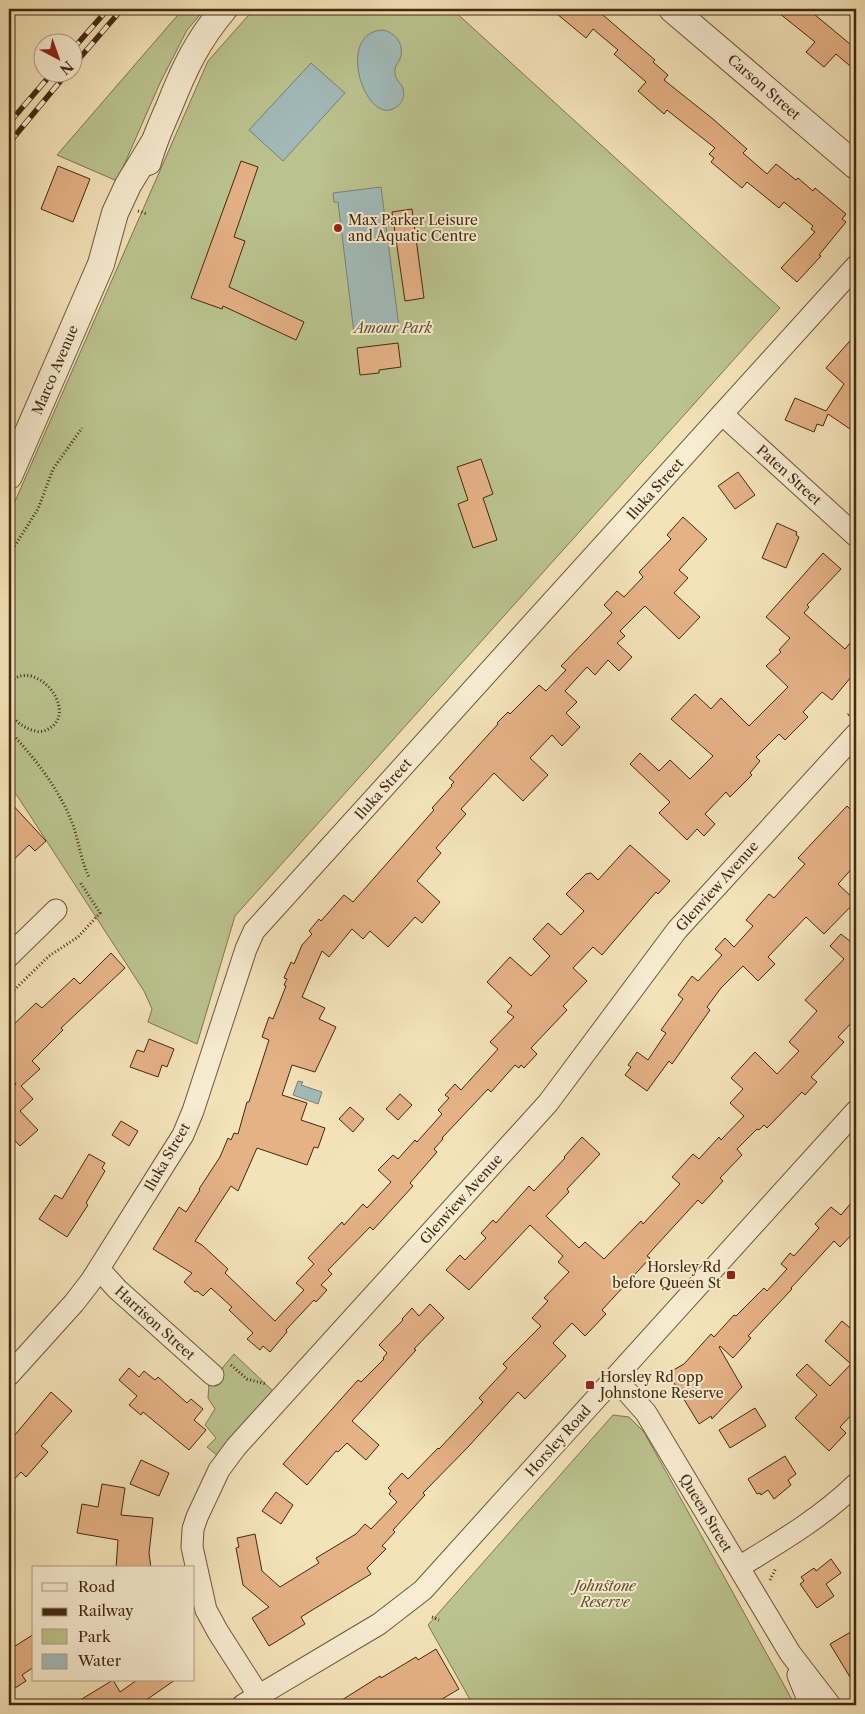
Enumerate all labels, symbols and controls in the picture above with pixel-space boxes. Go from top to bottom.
north arrow [32,32,82,82]
street label: Carson Street [724,50,804,124]
text: N [56,57,77,79]
place label: Max Parker Leisure and Aquatic Centre [348,211,478,245]
marker: Max Parker Leisure and Aquatic Centre [332,222,344,234]
park label: Amour Park [352,319,433,337]
street label: Marco Avenue [28,322,82,418]
street label: Paten Street [753,441,825,509]
street label: Iluka Street [623,455,687,523]
street label: Iluka Street [351,755,415,823]
street label: Glenview Avenue [672,837,762,935]
street label: Iluka Street [140,1119,194,1195]
street label: Glenview Avenue [416,1150,506,1248]
place label: Horsley Rd before Queen St [612,1258,721,1292]
marker: Horsley Rd before Queen St [725,1269,737,1281]
street label: Harrison Street [111,1282,199,1364]
place label: Horsley Rd opp Johnstone Reserve [598,1368,724,1402]
marker: Horsley Rd opp Johnstone Reserve [584,1379,596,1391]
street label: Horsley Road [521,1401,595,1480]
street label: Queen Street [676,1471,736,1555]
legend [32,1566,195,1682]
text: Road [78,1577,115,1596]
park label: Johnstone Reserve [570,1577,637,1611]
text: Railway [78,1601,134,1620]
text: Park [78,1627,112,1646]
text: Water [77,1651,122,1670]

